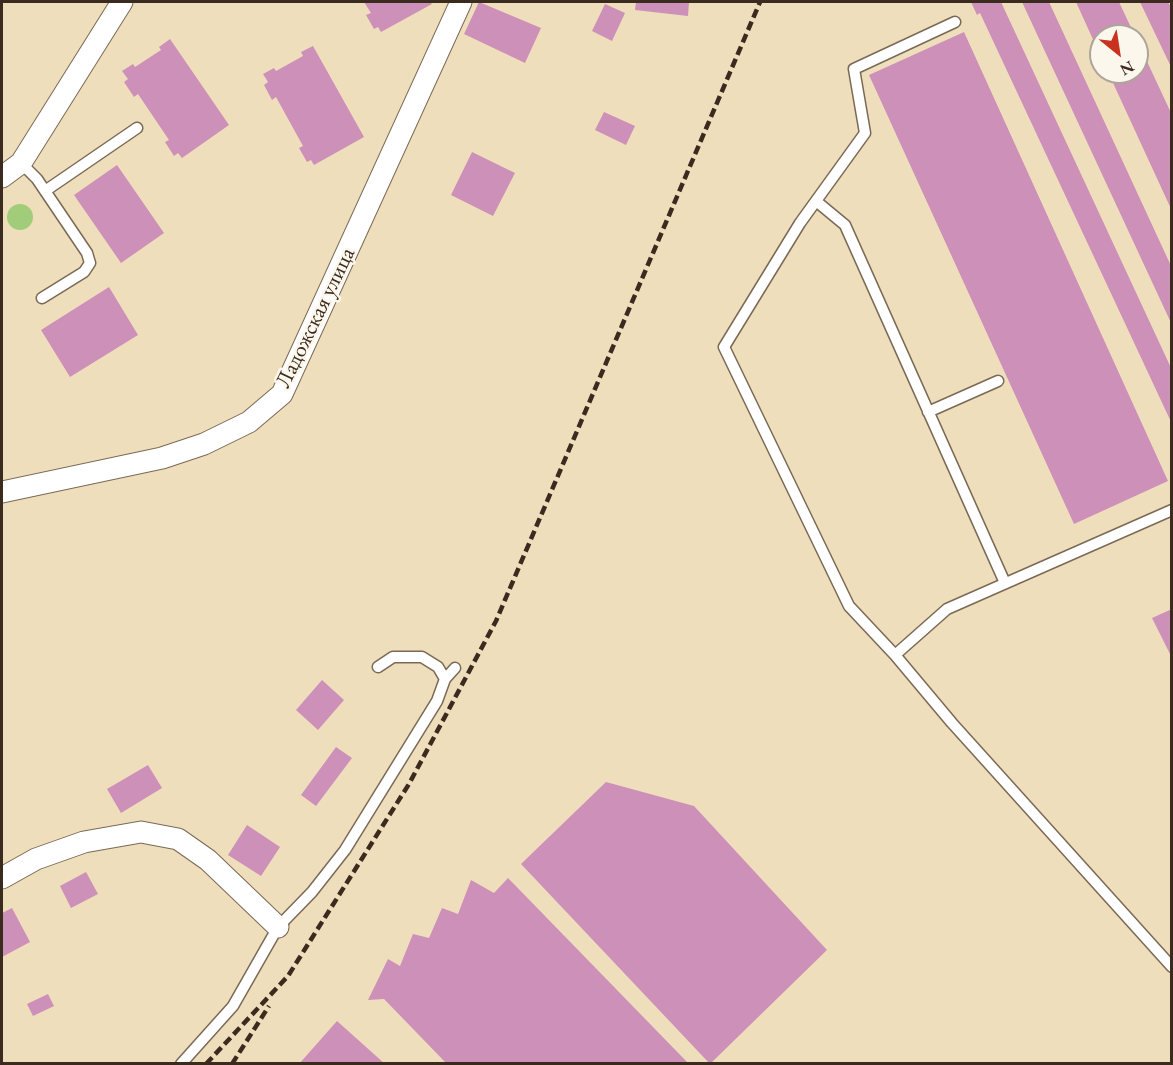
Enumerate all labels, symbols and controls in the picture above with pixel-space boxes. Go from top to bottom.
north arrow [1089,24,1149,84]
text: N [1116,56,1138,81]
street label: Ладожская улица [271,243,361,393]

